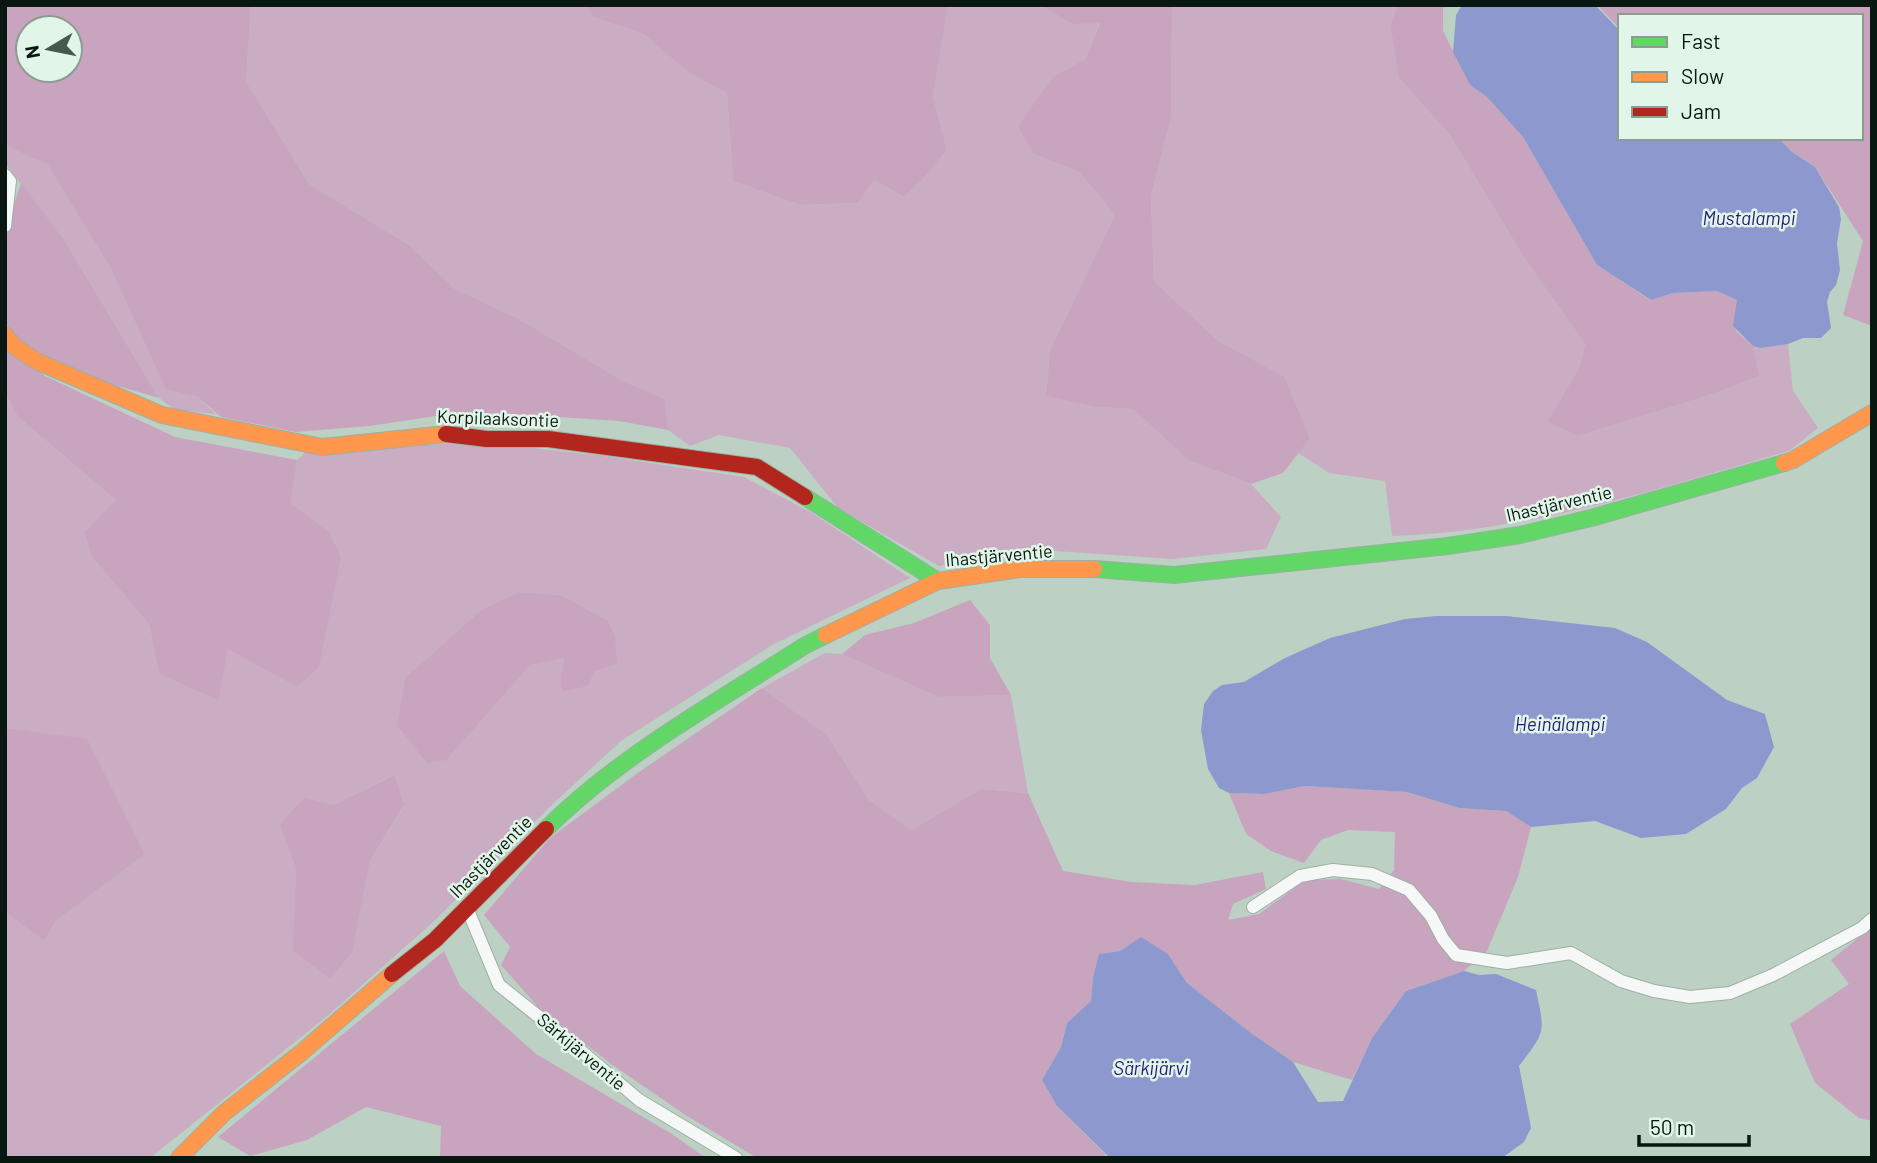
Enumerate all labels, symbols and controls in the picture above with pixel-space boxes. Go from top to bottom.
north arrow [14,14,84,84]
legend [1618,14,1863,140]
text: Fast [1681,28,1721,53]
text: N [19,44,44,60]
text: Slow [1681,63,1724,88]
text: Jam [1681,98,1721,123]
water label: Mustalampi [1703,206,1796,229]
street label: Korpilaaksontie [437,405,559,431]
street label: Ihastjärventie [1504,480,1614,526]
street label: Ihastjärventie [944,539,1054,571]
water label: Heinälampi [1515,712,1605,735]
street label: Ihastjärventie [444,810,536,902]
street label: Särkijärventie [533,1008,630,1095]
water label: Särkijärvi [1113,1056,1189,1079]
scale bar [1639,1104,1749,1148]
text: 50 m [1650,1114,1694,1139]

